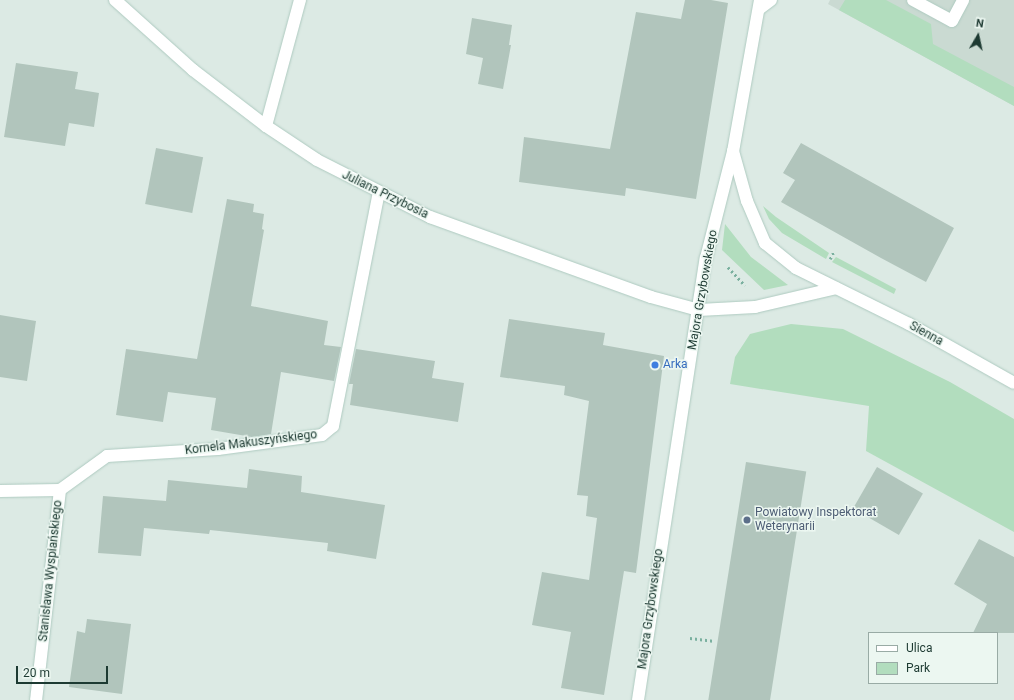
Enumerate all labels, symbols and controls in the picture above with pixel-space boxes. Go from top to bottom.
north arrow [958,16,998,56]
text: N [975,17,985,31]
street label: Juliana Przybosia [340,168,430,222]
street label: Majora Grzybowskiego [685,229,721,351]
street label: Sienna [907,319,945,349]
place label: Arka [663,358,688,372]
marker: Arka [650,360,660,370]
street label: Kornela Makuszyńskiego [184,428,318,458]
street label: Stanisława Wyspiańskiego [36,500,66,642]
place label: Powiatowy Inspektorat Weterynarii [755,506,876,534]
marker: Powiatowy Inspektorat Weterynarii [742,515,752,525]
street label: Majora Grzybowskiego [635,548,667,670]
legend [868,632,998,684]
text: Ulica [906,641,932,655]
scale bar [18,658,110,684]
text: Park [906,661,930,675]
text: 20 m [23,666,50,680]

